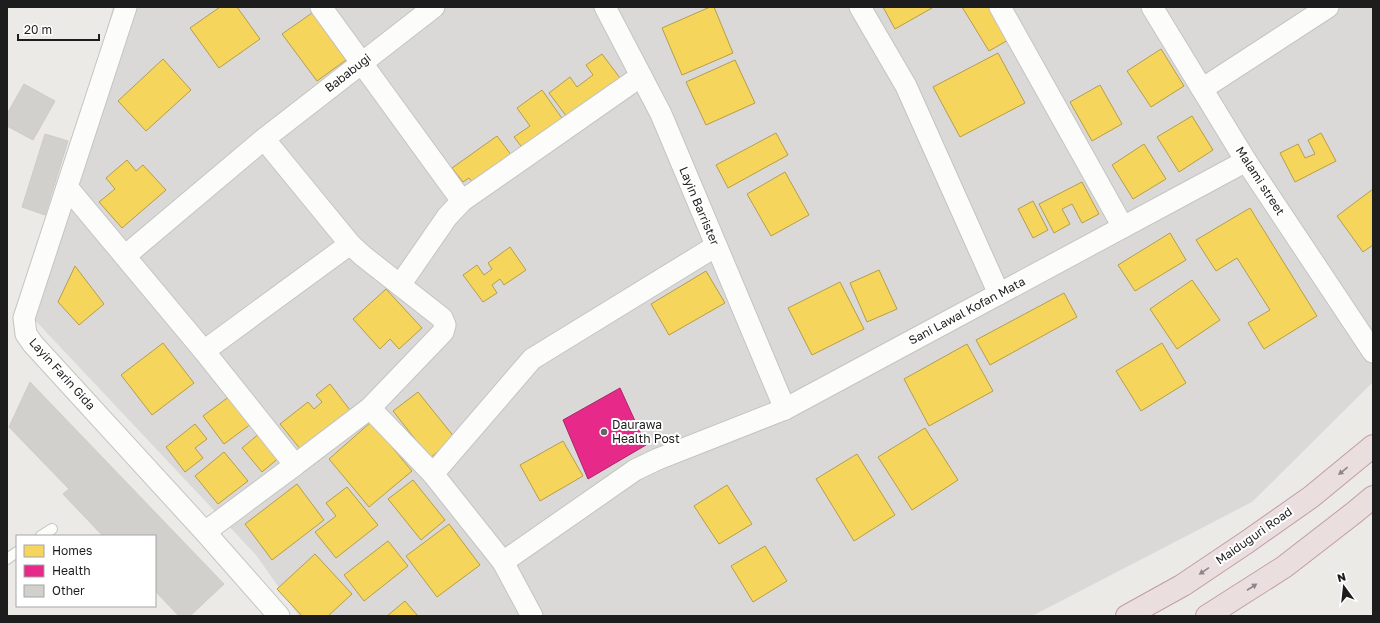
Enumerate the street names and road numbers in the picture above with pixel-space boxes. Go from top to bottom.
street label: Bababugi [322,50,374,95]
street label: Malami street [1233,144,1288,218]
street label: Layin Barrister [676,164,723,248]
street label: Sani Lawal Kofan Mata [906,273,1028,348]
street label: Layin Farin Gida [26,335,99,413]
street label: Maiduguri Road [1213,504,1295,568]

